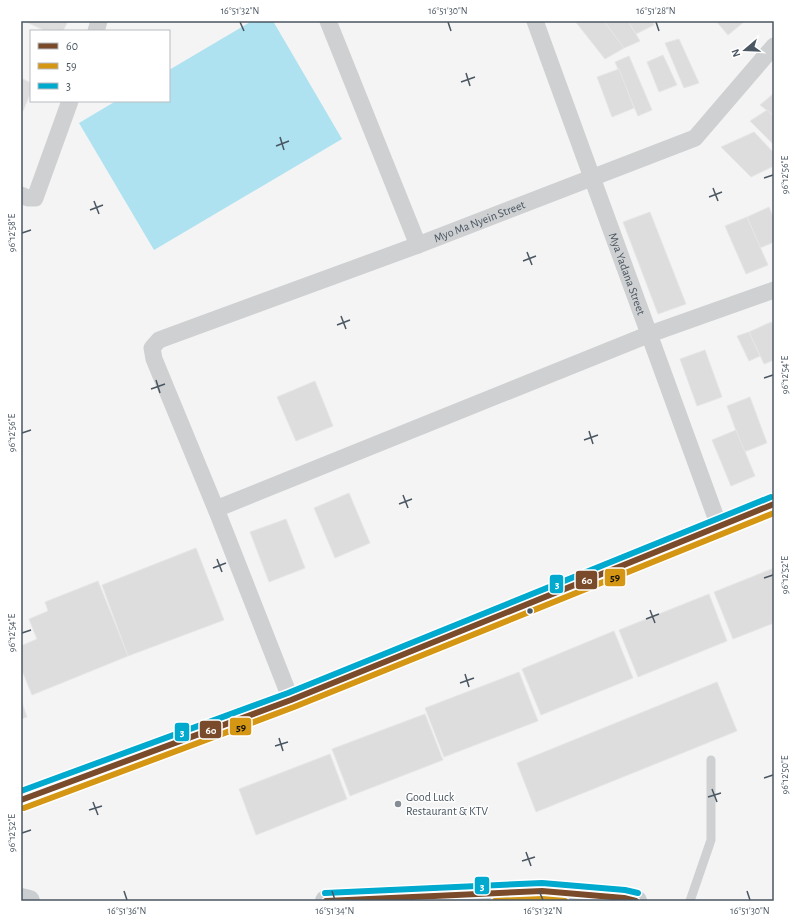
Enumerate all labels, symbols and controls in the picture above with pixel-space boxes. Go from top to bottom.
text: 16°51'32"N [221,6,259,16]
text: 16°51'30"N [428,6,468,16]
text: 16°51'28"N [636,6,676,16]
legend [30,30,170,102]
north arrow [725,30,765,70]
text: 60 [66,40,78,52]
text: N [730,48,742,59]
text: 59 [66,60,77,72]
text: 3 [66,80,71,92]
text: 96°12'56"E [780,156,790,194]
street label: Myo Ma Nyein Street [432,198,527,244]
text: 96°12'58"E [7,214,17,252]
street label: Mya Yadana Street [607,231,648,317]
text: 96°12'54"E [780,356,790,394]
text: 96°12'56"E [7,414,17,452]
text: 96°12'52"E [780,556,790,594]
line badge: 59 [604,568,626,587]
line badge: 60 [575,570,598,590]
text: 59 [610,572,620,583]
line badge: 3 [549,574,564,594]
text: 60 [581,575,593,586]
text: 3 [555,579,560,590]
unlabelled marker [525,606,535,616]
text: 96°12'54"E [7,614,17,652]
line badge: 59 [229,717,252,736]
line badge: 60 [199,720,222,739]
line badge: 3 [174,722,190,742]
text: 59 [236,722,246,733]
text: 60 [205,725,217,736]
text: 3 [180,727,185,738]
text: 96°12'50"E [780,755,790,795]
place label: Good Luck Restaurant & KTV [406,791,488,817]
marker: Good Luck Restaurant & KTV [393,799,403,809]
text: 96°12'52"E [7,814,17,852]
line badge: 3 [474,876,490,895]
text: 3 [480,881,485,892]
text: 16°51'36"N [108,906,146,916]
text: 16°51'34"N [316,906,354,916]
text: 16°51'32"N [524,906,562,916]
text: 16°51'30"N [730,906,770,916]

